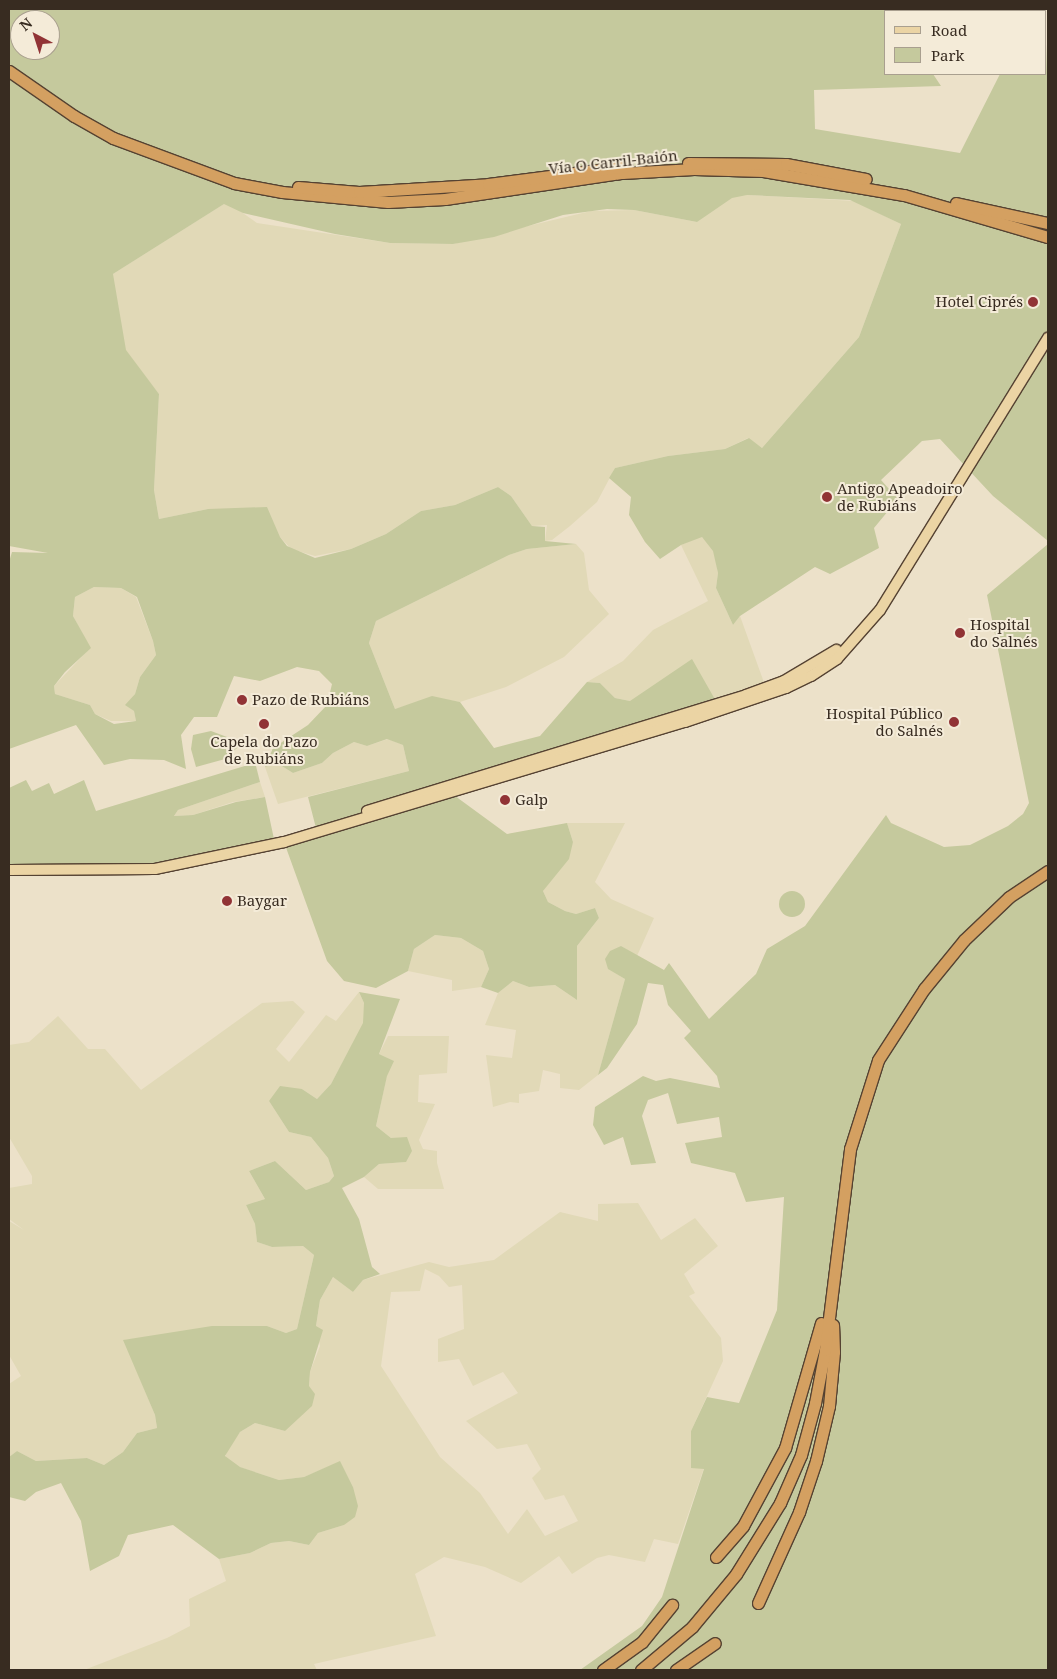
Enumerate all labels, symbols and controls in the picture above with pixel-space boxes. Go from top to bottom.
north arrow [10,10,60,60]
legend [884,10,1047,75]
text: N [15,13,36,35]
text: Road [931,20,967,40]
text: Park [931,45,964,65]
street label: Vía O Carril-Baión [548,146,678,178]
place label: Hotel Ciprés [936,293,1023,311]
marker: Hotel Ciprés [1027,296,1039,308]
place label: Antigo Apeadoiro de Rubiáns [837,479,963,514]
marker: Antigo Apeadoiro de Rubiáns [821,491,833,503]
place label: Hospital do Salnés [970,615,1037,650]
marker: Hospital do Salnés [954,627,966,639]
place label: Pazo de Rubiáns [252,691,369,709]
marker: Pazo de Rubiáns [236,694,248,706]
place label: Hospital Público do Salnés [826,704,943,739]
marker: Hospital Público do Salnés [947,715,961,729]
marker: Capela do Pazo de Rubiáns [258,718,270,730]
place label: Capela do Pazo de Rubiáns [210,732,318,767]
place label: Galp [515,791,548,809]
marker: Galp [499,794,511,806]
place label: Baygar [237,892,287,910]
marker: Baygar [221,895,233,907]

